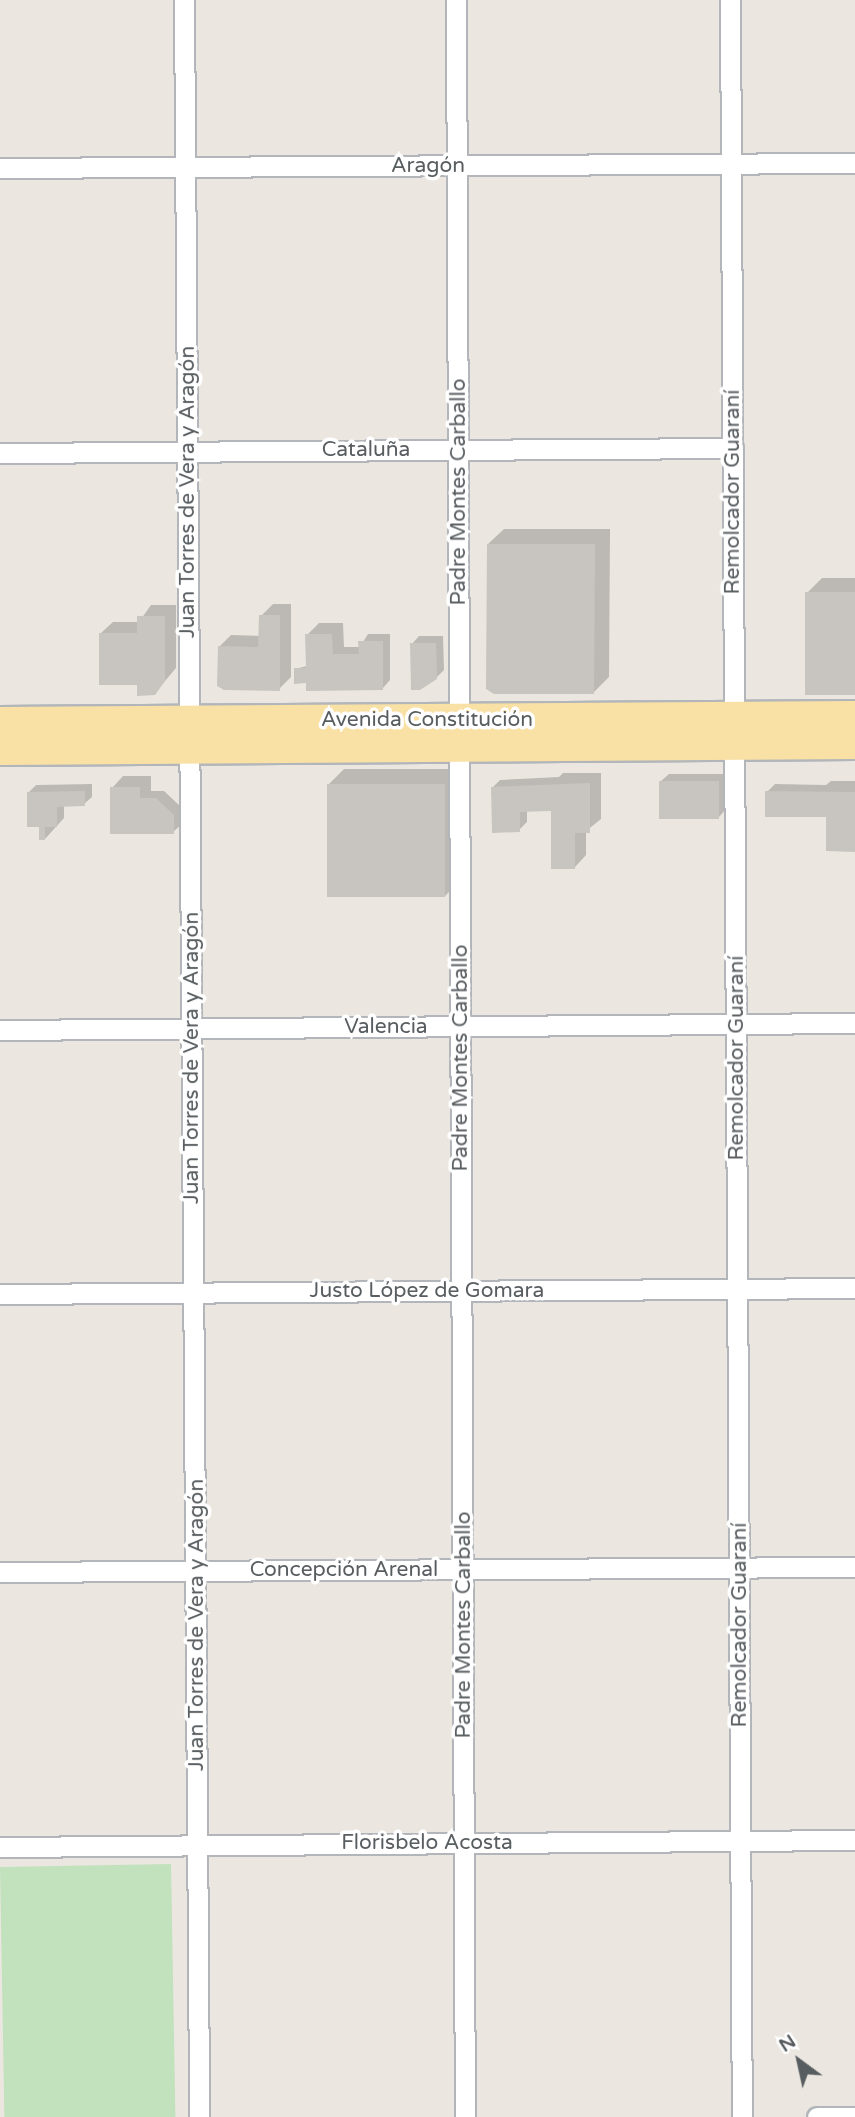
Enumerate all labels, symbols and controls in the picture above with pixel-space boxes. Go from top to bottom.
street label: Aragón [391,153,465,179]
street label: Juan Torres de Vera y Aragón [175,346,201,638]
street label: Padre Montes Carballo [446,378,472,606]
street label: Remolcador Guaraní [720,390,746,594]
street label: Cataluña [322,437,410,463]
street label: Avenida Constitución [321,707,533,733]
street label: Juan Torres de Vera y Aragón [179,912,205,1204]
street label: Padre Montes Carballo [448,944,474,1172]
street label: Remolcador Guaraní [724,956,750,1160]
street label: Valencia [344,1014,428,1040]
street label: Justo López de Gomara [310,1278,544,1304]
street label: Juan Torres de Vera y Aragón [184,1479,210,1771]
street label: Padre Montes Carballo [451,1511,477,1739]
street label: Remolcador Guaraní [727,1523,753,1727]
street label: Concepción Arenal [250,1557,438,1583]
street label: Florisbelo Acosta [341,1830,513,1856]
north arrow [764,2026,834,2096]
text: N [775,2030,800,2057]

